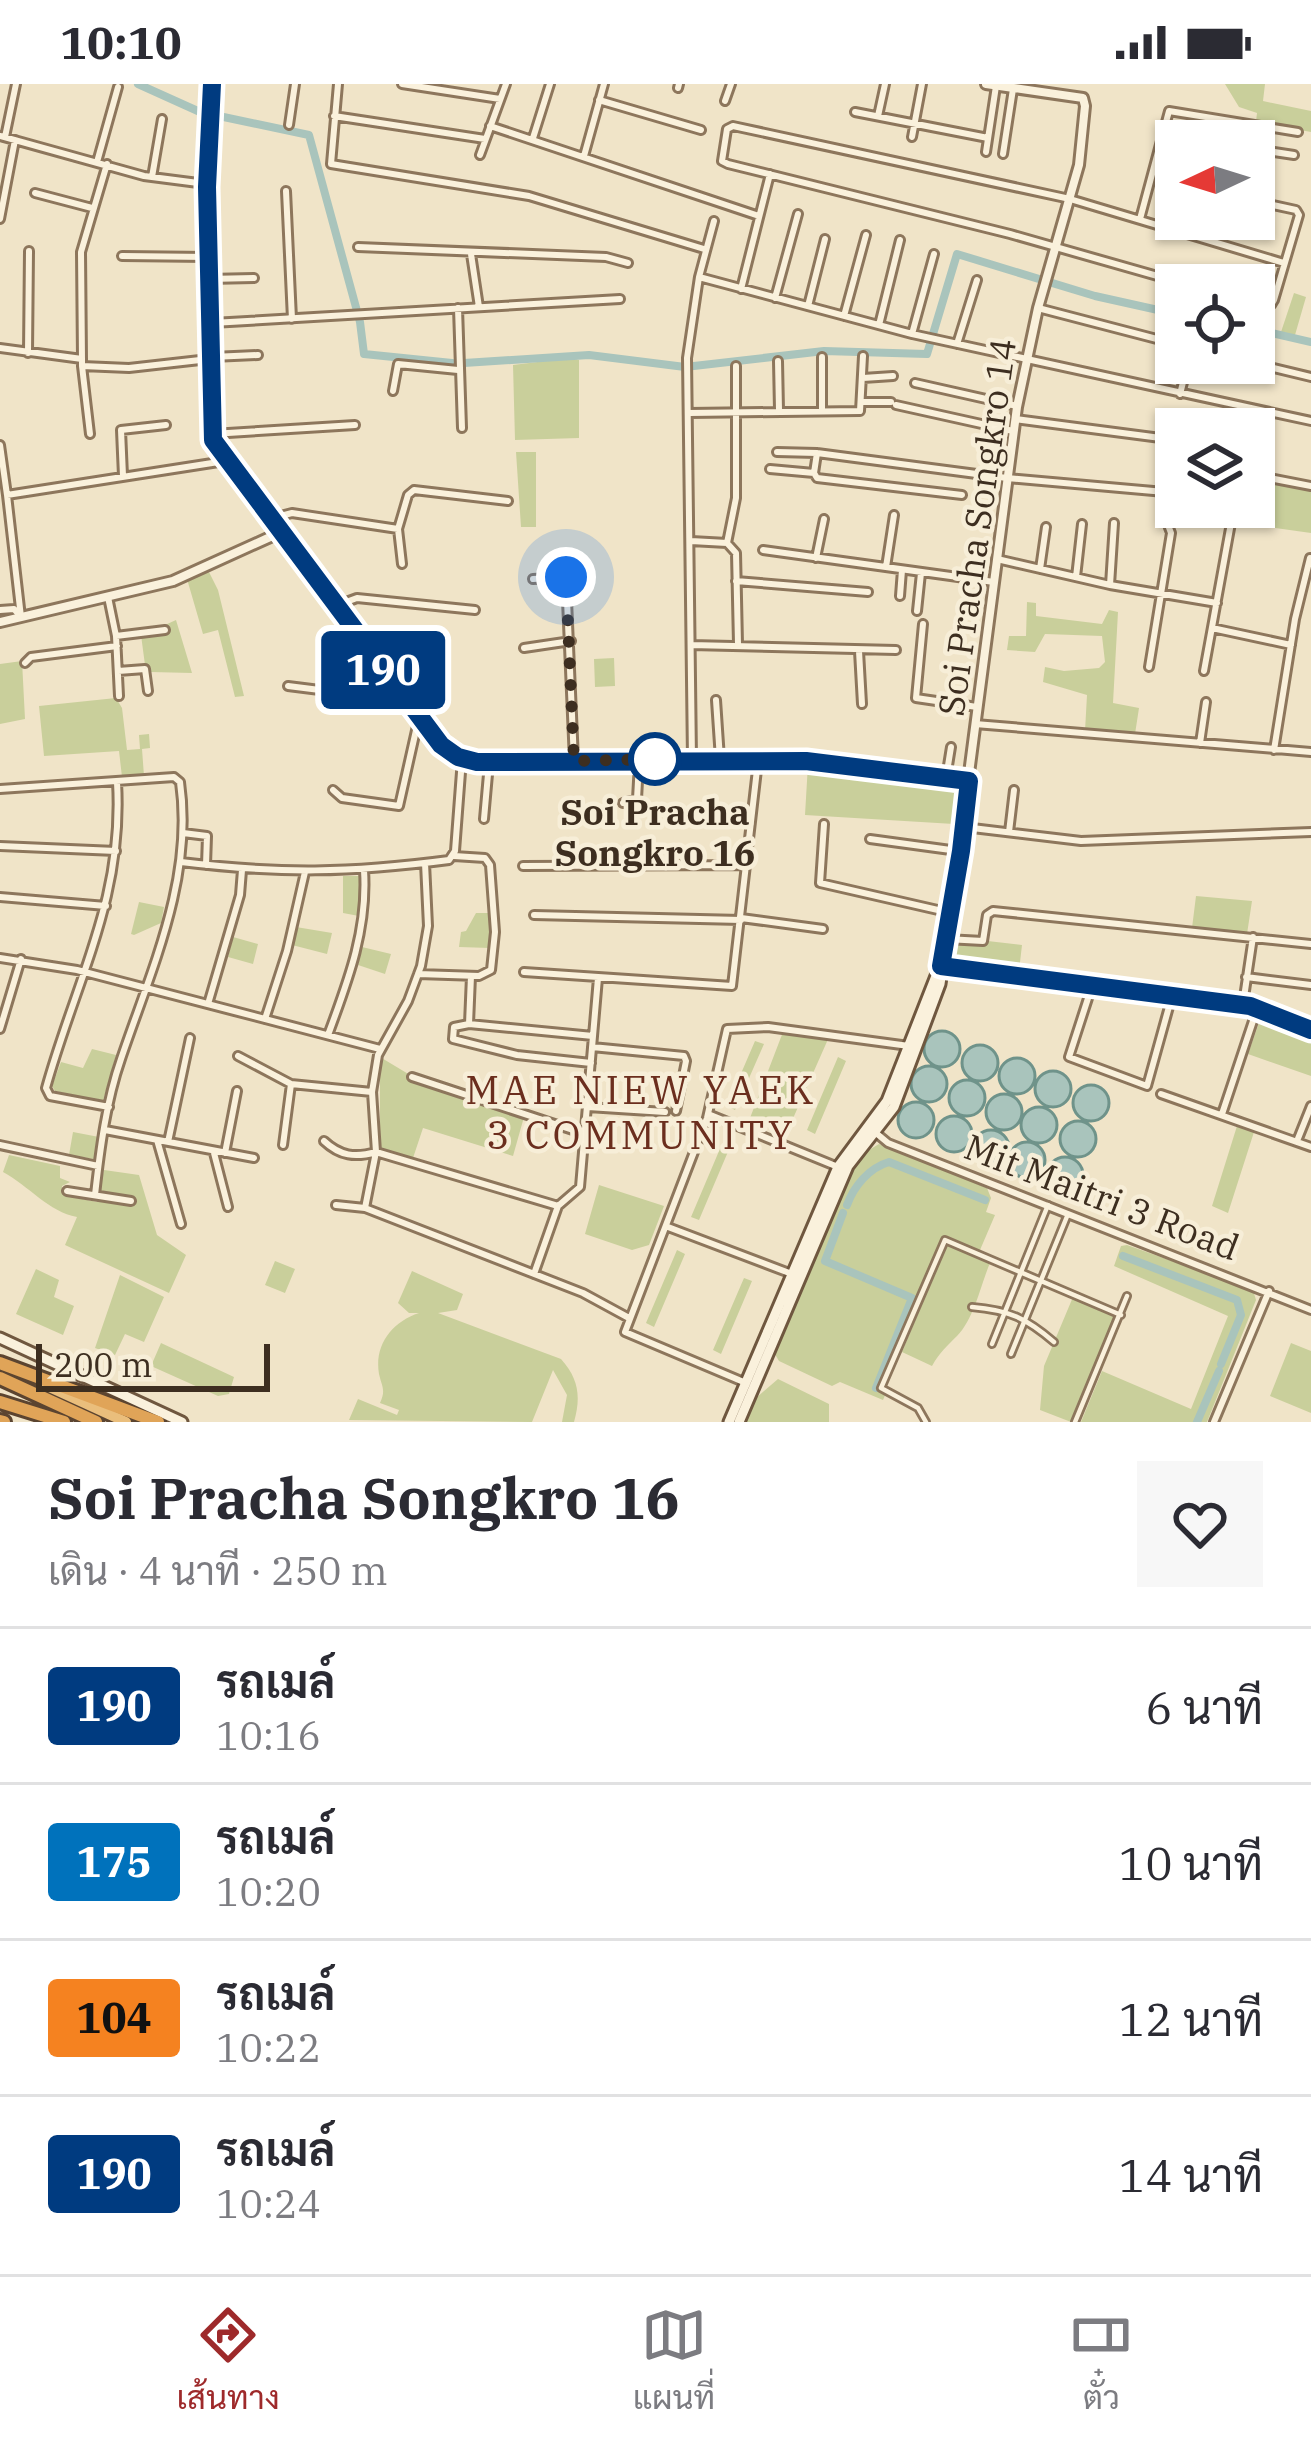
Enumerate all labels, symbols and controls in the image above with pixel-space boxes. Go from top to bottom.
text: 10:10 [60,13,182,71]
north arrow [1155,120,1275,240]
map controls [1155,120,1275,528]
button: locate [1155,264,1275,384]
street label: Soi Pracha Songkro 14 [927,335,1026,719]
button: layers [1155,408,1275,528]
your location [536,547,596,607]
line badge: 190 [314,631,452,709]
text: 190 [345,642,421,697]
marker: Soi Pracha Songkro 16 [630,734,680,784]
place label: Soi Pracha Songkro 16 [555,788,755,876]
district label: MAE NIEW YAEK 3 COMMUNITY [465,1064,817,1160]
street label: Mit Maitri 3 Road [958,1123,1246,1270]
scale bar [36,1338,270,1391]
text: 200 m [54,1343,153,1386]
text: Soi Pracha Songkro 16 [48,1461,680,1535]
button: heart [1137,1461,1263,1587]
text: เดิน · 4 นาที · 250 m [48,1545,388,1596]
text: รถเมล์ [216,1652,335,1710]
text: 190 [76,1678,152,1733]
text: 6 นาที [1146,1678,1263,1736]
text: 10:16 [216,1710,321,1761]
text: รถเมล์ [216,1808,335,1866]
text: 175 [76,1834,152,1889]
text: 10 นาที [1119,1834,1263,1892]
text: 10:20 [216,1866,321,1917]
text: รถเมล์ [216,1964,335,2022]
text: 104 [76,1990,152,2045]
text: 12 นาที [1119,1990,1263,2048]
text: 10:22 [216,2022,321,2073]
text: รถเมล์ [216,2120,335,2178]
text: 190 [76,2146,152,2201]
text: 14 นาที [1119,2146,1263,2204]
text: 10:24 [216,2178,321,2229]
tab: เส้นทาง [177,2302,280,2418]
tab: แผนที่ [633,2302,715,2418]
tab: ตั๋ว [1068,2302,1134,2418]

